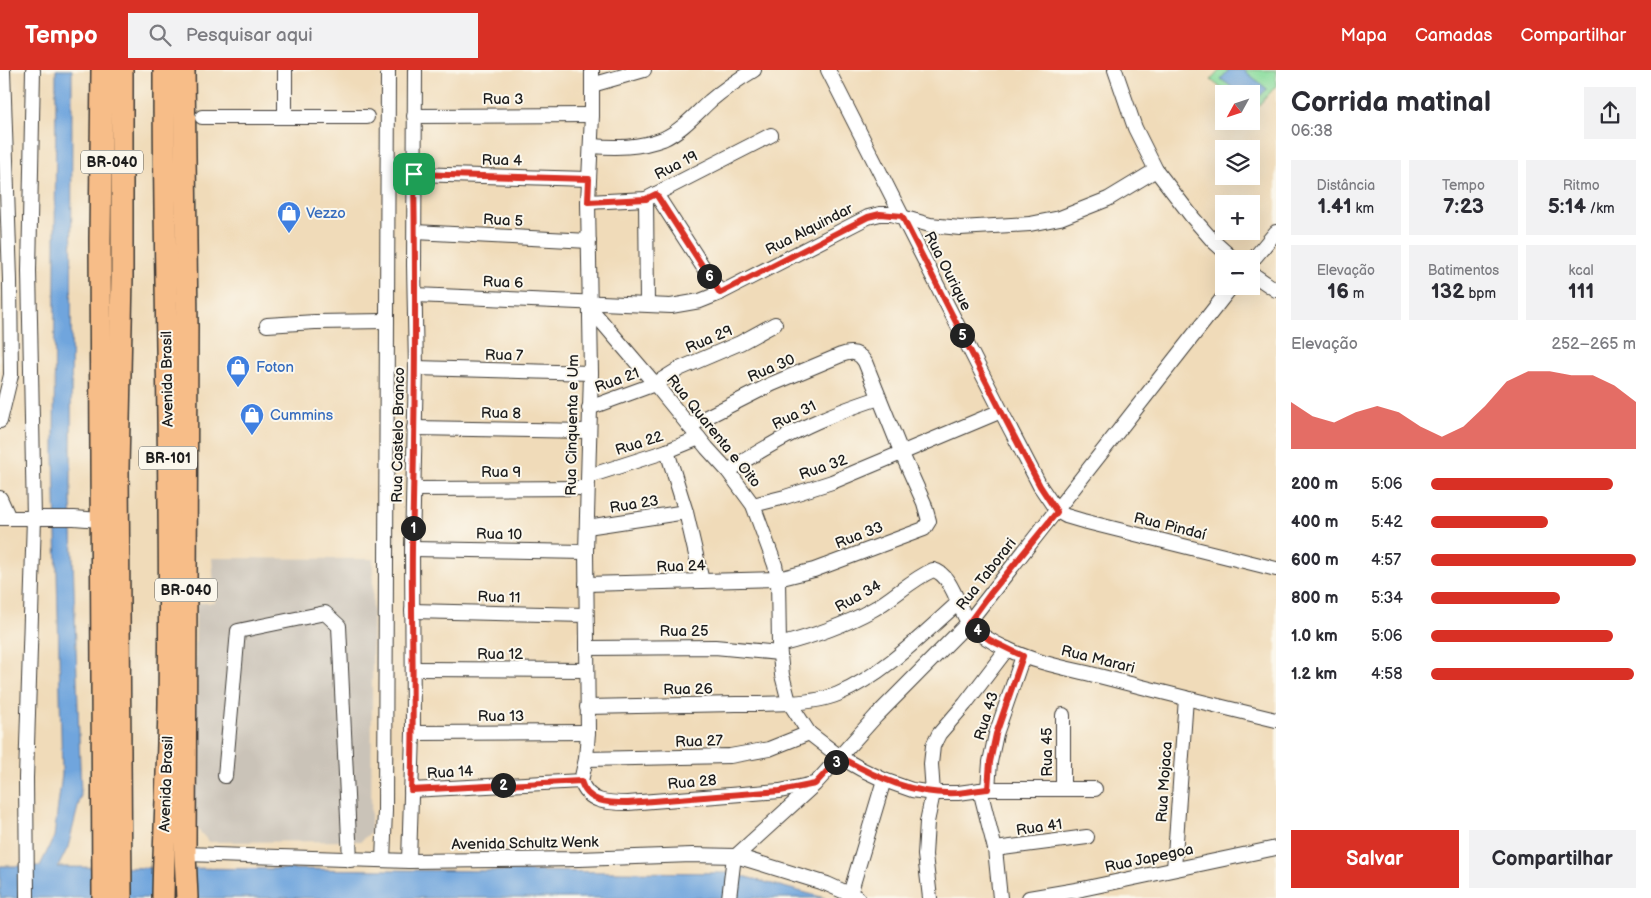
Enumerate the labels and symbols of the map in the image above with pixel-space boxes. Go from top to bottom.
north arrow [1215,85,1260,130]
street label: Rua 3 [483,90,523,109]
street label: Rua 19 [651,147,701,184]
road number: BR-040 [81,150,143,174]
street label: Rua 4 [481,151,523,170]
pin [393,153,435,195]
street label: Rua Alquindar [762,199,857,260]
shop icon: Vezzo [276,200,302,234]
place label: Vezzo [306,204,346,223]
street label: Rua 5 [482,210,524,231]
street label: Rua Ourique [920,228,976,314]
pin: 6 [696,264,722,288]
street label: Rua 6 [482,272,524,293]
street label: Rua 29 [683,321,736,358]
pin: 5 [950,322,974,348]
street label: Avenida Brasil [157,331,178,427]
street label: Rua 7 [485,346,524,365]
street label: Rua 30 [745,350,798,387]
shop icon: Foton [225,354,251,388]
street label: Rua Cinquenta e Um [562,354,583,496]
place label: Foton [256,358,294,377]
street label: Rua 21 [592,364,642,397]
street label: Rua Castelo Branco [388,367,409,503]
street label: Rua Quarenta e Oito [662,371,765,492]
street label: Rua 31 [769,397,819,434]
shop icon: Cummins [239,402,265,436]
street label: Rua 8 [481,404,522,423]
place label: Cummins [270,406,334,425]
street label: Rua 22 [613,427,666,460]
road number: BR-101 [139,446,197,469]
street label: Rua 32 [797,450,850,485]
street label: Rua 9 [481,463,521,482]
street label: Rua 23 [608,491,660,518]
street label: Rua Pindaí [1132,508,1208,545]
pin: 1 [400,516,426,540]
street label: Rua 33 [832,518,886,553]
street label: Rua 10 [476,525,522,544]
street label: Rua Taborari [952,534,1021,614]
street label: Rua 24 [656,556,706,577]
street label: Rua 34 [832,576,885,617]
road number: BR-040 [155,578,217,602]
street label: Rua 11 [477,587,521,608]
pin: 4 [964,618,990,642]
street label: Rua 25 [659,622,709,641]
street label: Rua Marari [1059,641,1137,678]
street label: Rua 12 [477,645,523,664]
street label: Rua 26 [663,680,713,699]
street label: Rua 43 [970,689,1003,743]
street label: Rua 13 [478,707,524,726]
street label: Rua 45 [1038,727,1057,777]
street label: Rua 27 [675,731,724,752]
street label: Avenida Brasil [155,736,178,832]
street label: Rua Mojaca [1152,741,1177,823]
pin: 3 [824,750,848,774]
street label: Rua 14 [426,762,474,783]
street label: Rua 28 [667,771,718,794]
pin: 2 [490,772,516,798]
street label: Rua 41 [1015,815,1063,840]
street label: Avenida Schultz Wenk [451,833,599,854]
street label: Rua Japegoa [1103,840,1195,877]

